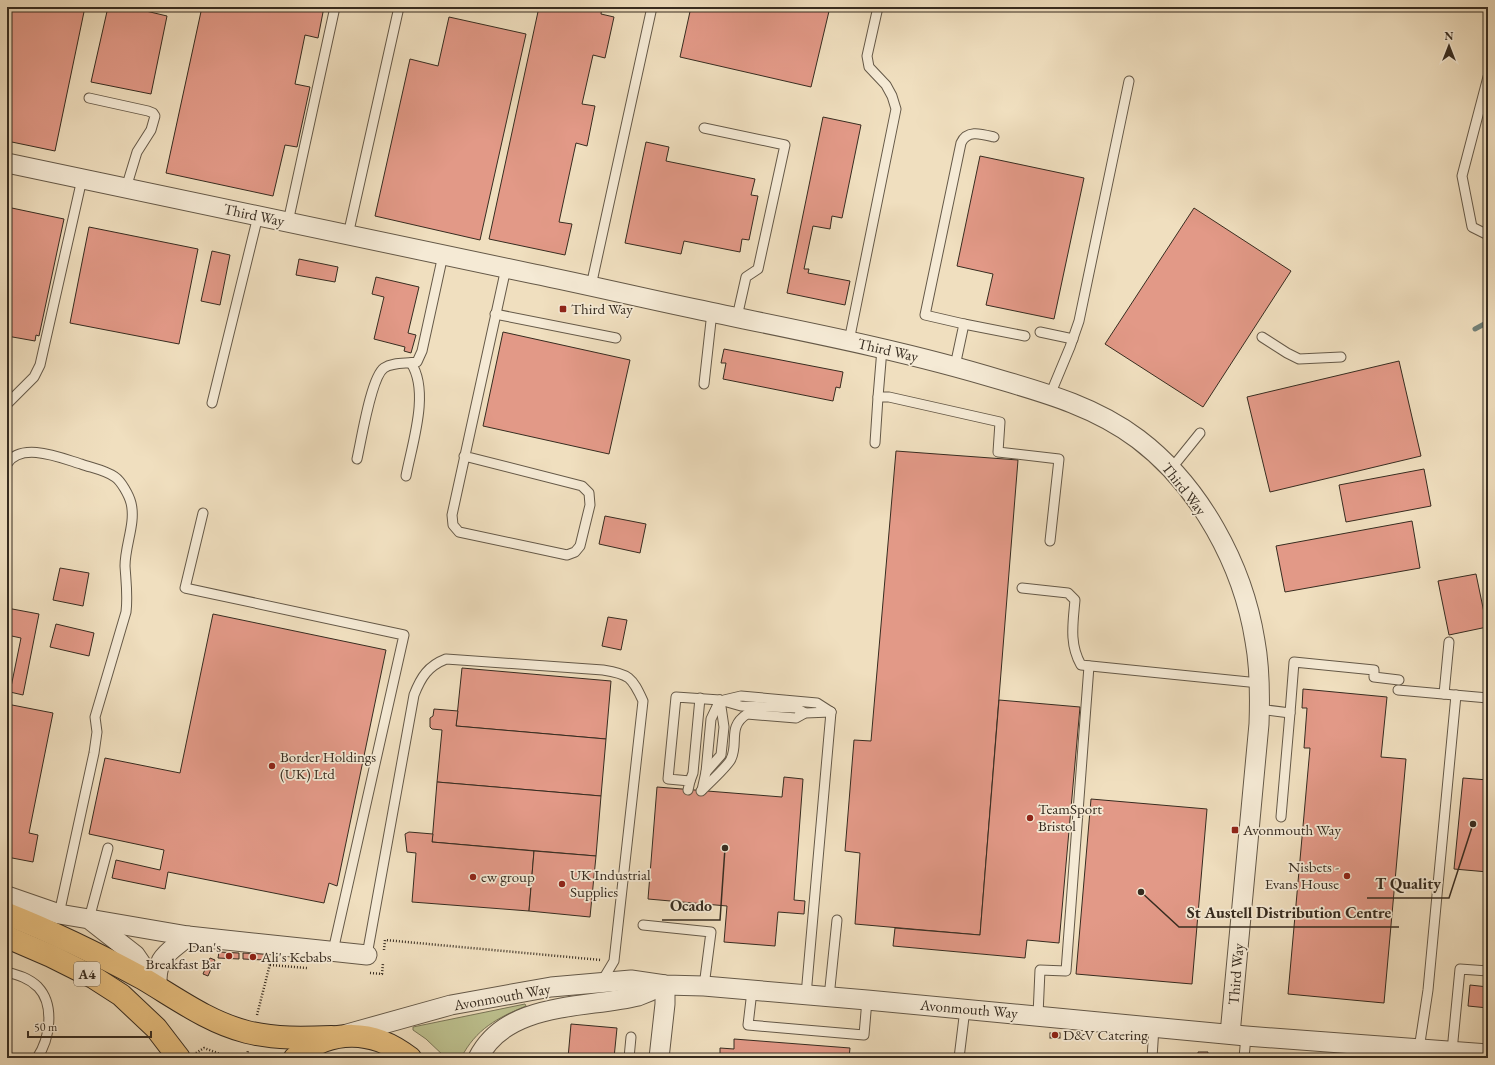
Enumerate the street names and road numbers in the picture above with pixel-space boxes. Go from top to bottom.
street label: Third Way [222,199,287,230]
street label: Third Way [856,333,921,366]
street label: Third Way [1158,459,1211,519]
street label: Third Way [1223,942,1248,1006]
road number: A4 [74,962,100,986]
street label: Avonmouth Way [451,979,552,1015]
street label: Avonmouth Way [918,995,1019,1022]

